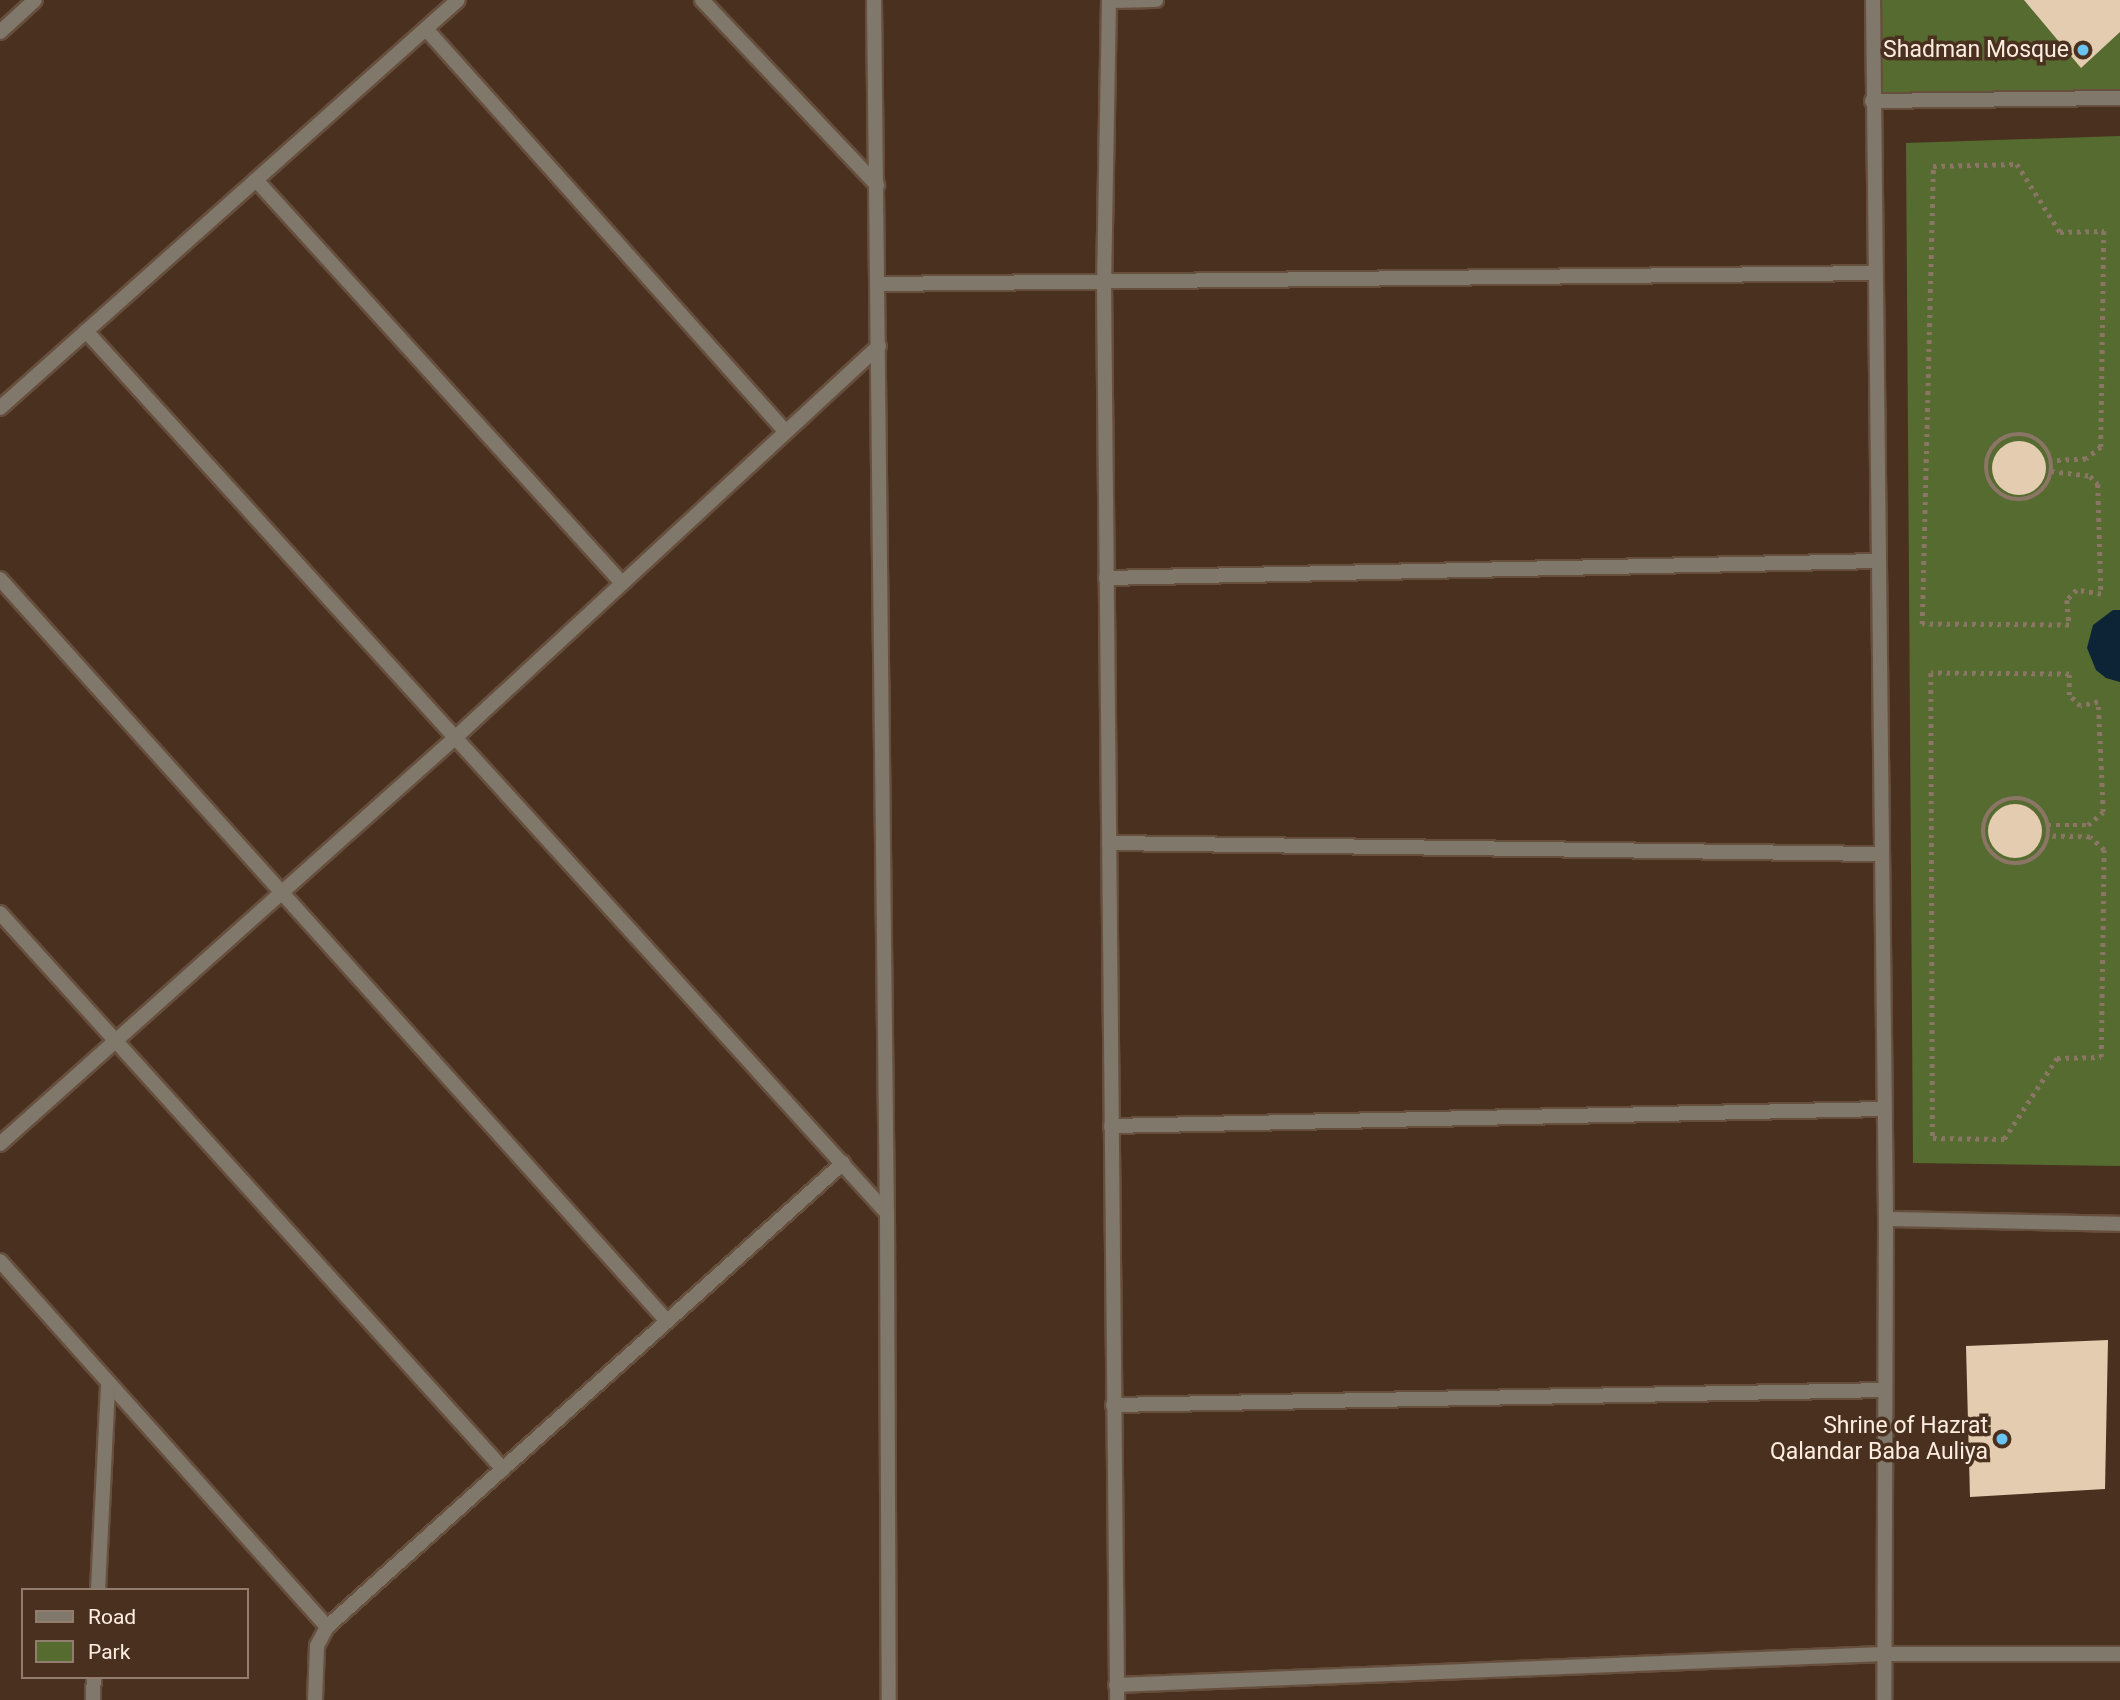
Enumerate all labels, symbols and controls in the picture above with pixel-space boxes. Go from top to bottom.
place label: Shadman Mosque [1883,36,2069,64]
marker: Shadman Mosque [2075,42,2091,58]
place label: Shrine of Hazrat Qalandar Baba Auliya [1770,1412,1988,1466]
marker: Shrine of Hazrat Qalandar Baba Auliya [1994,1431,2010,1447]
legend [21,1588,248,1679]
text: Road [88,1605,136,1629]
text: Park [88,1640,130,1664]

